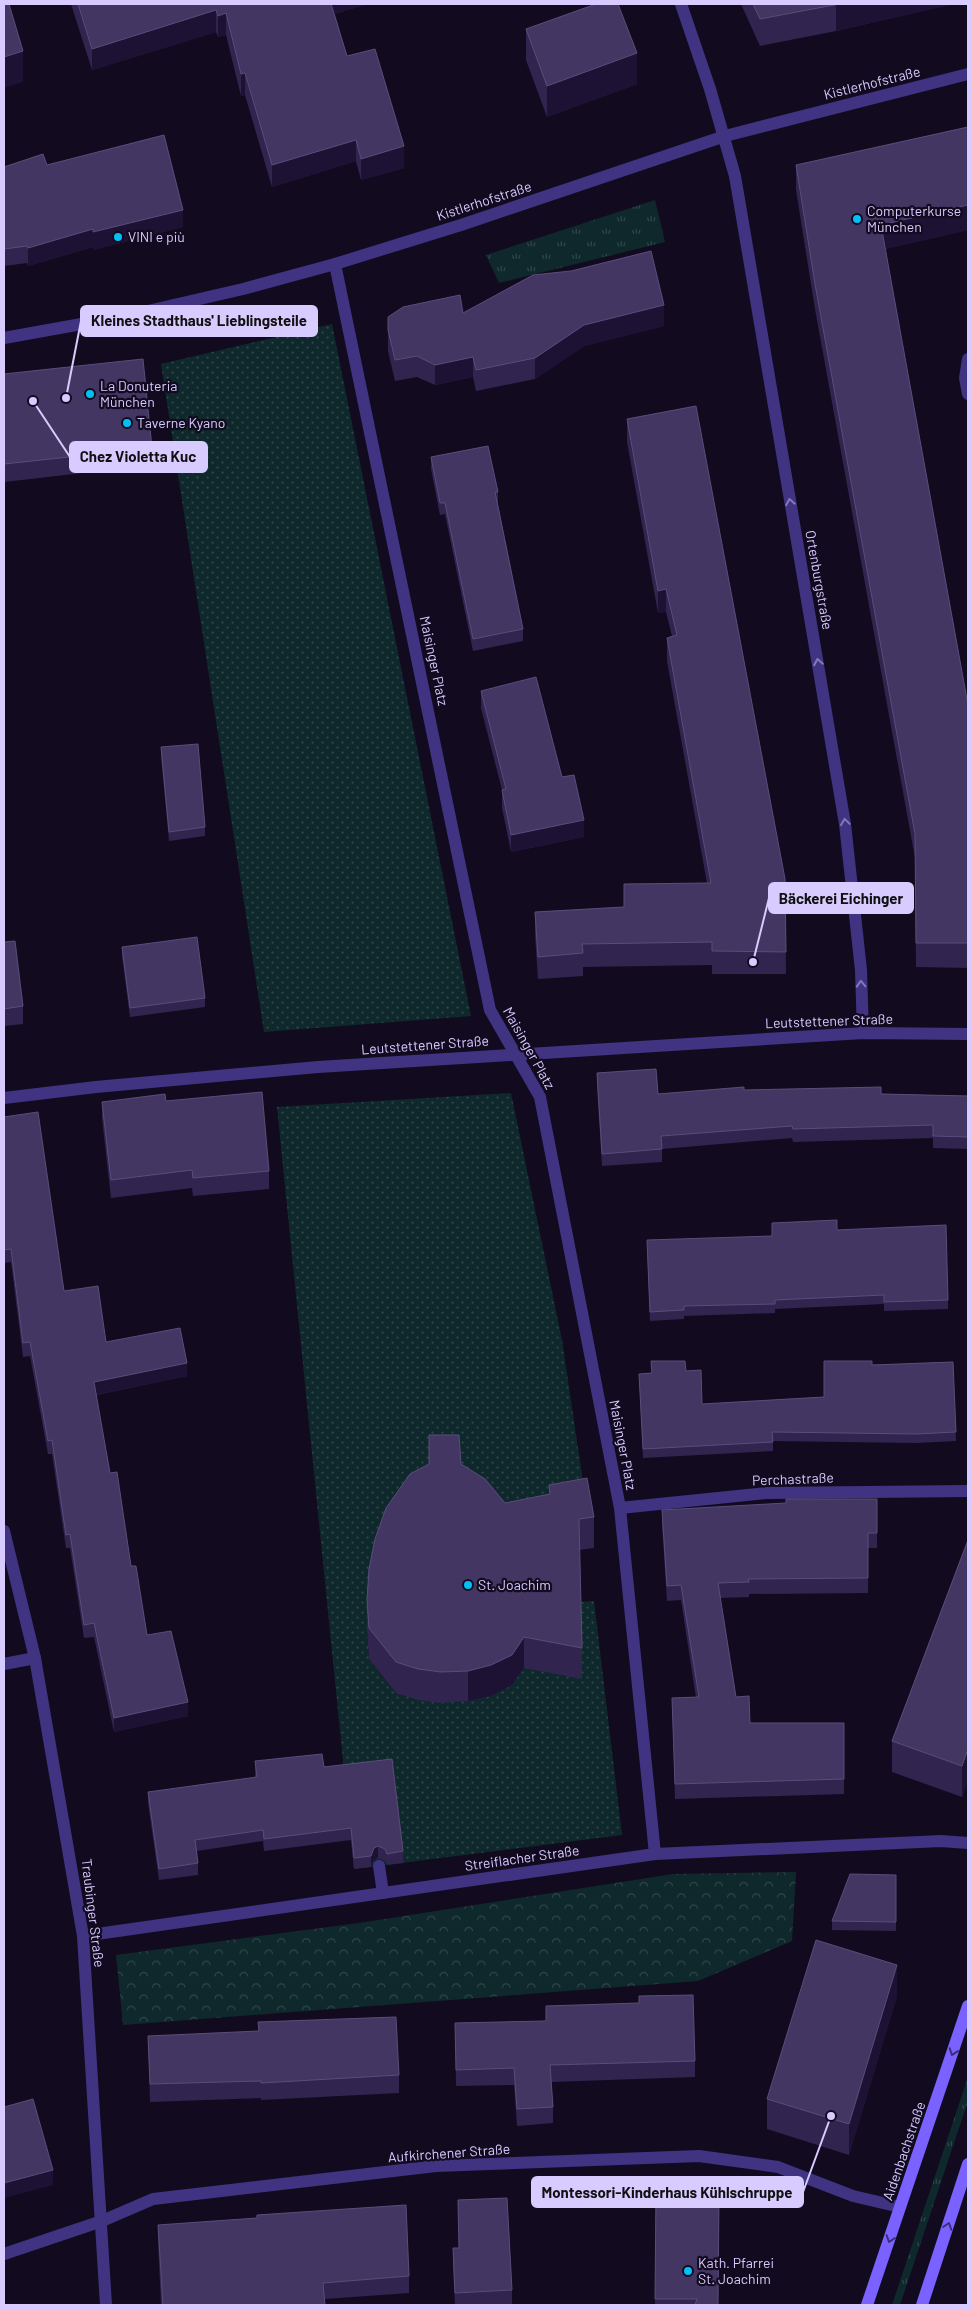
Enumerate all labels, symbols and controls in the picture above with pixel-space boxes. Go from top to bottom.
street label: Kistlerhofstraße [822,62,922,103]
street label: Kistlerhofstraße [434,177,533,224]
place label: Computerkurse München [867,202,961,235]
marker: Computerkurse München [851,213,863,225]
place label: VINI e più [128,228,185,245]
marker: VINI e più [112,231,124,243]
callout: Kleines Stadthaus' Lieblingsteile [81,306,317,336]
text: Kleines Stadthaus' Lieblingsteile [91,311,307,329]
place label: La Donuteria München [100,377,177,410]
marker: La Donuteria München [84,388,96,400]
place label: Taverne Kyano [137,414,225,431]
marker: Taverne Kyano [121,417,133,429]
callout: Chez Violetta Kuc [70,442,207,472]
text: Chez Violetta Kuc [80,447,196,465]
one-way arrow [786,498,796,506]
street label: Ortenburgstraße [802,529,837,631]
street label: Maisinger Platz [417,614,452,707]
one-way arrow [813,658,823,667]
one-way arrow [840,818,850,827]
callout: Bäckerei Eichinger [769,883,913,913]
text: Bäckerei Eichinger [779,889,903,907]
one-way arrow [856,980,867,988]
street label: Maisinger Platz [500,1004,559,1092]
street label: Leutstettener Straße [765,1010,893,1031]
street label: Leutstettener Straße [361,1032,489,1057]
street label: Maisinger Platz [606,1398,641,1491]
street label: Perchastraße [752,1469,834,1488]
place label: St. Joachim [478,1576,551,1593]
marker: St. Joachim [462,1579,474,1591]
street label: Streiflacher Straße [464,1841,580,1874]
street label: Traubinger Straße [78,1858,109,1968]
one-way arrow [948,2047,958,2056]
street label: Aidenbachstraße [879,2099,928,2203]
street label: Aufkirchener Straße [387,2140,511,2165]
callout: Montessori-Kinderhaus Kühlschruppe [532,2177,803,2207]
text: Montessori-Kinderhaus Kühlschruppe [542,2183,792,2201]
one-way arrow [942,2222,952,2230]
one-way arrow [886,2235,896,2243]
place label: Kath. Pfarrei St. Joachim [698,2254,774,2287]
marker: Kath. Pfarrei St. Joachim [682,2265,694,2277]

